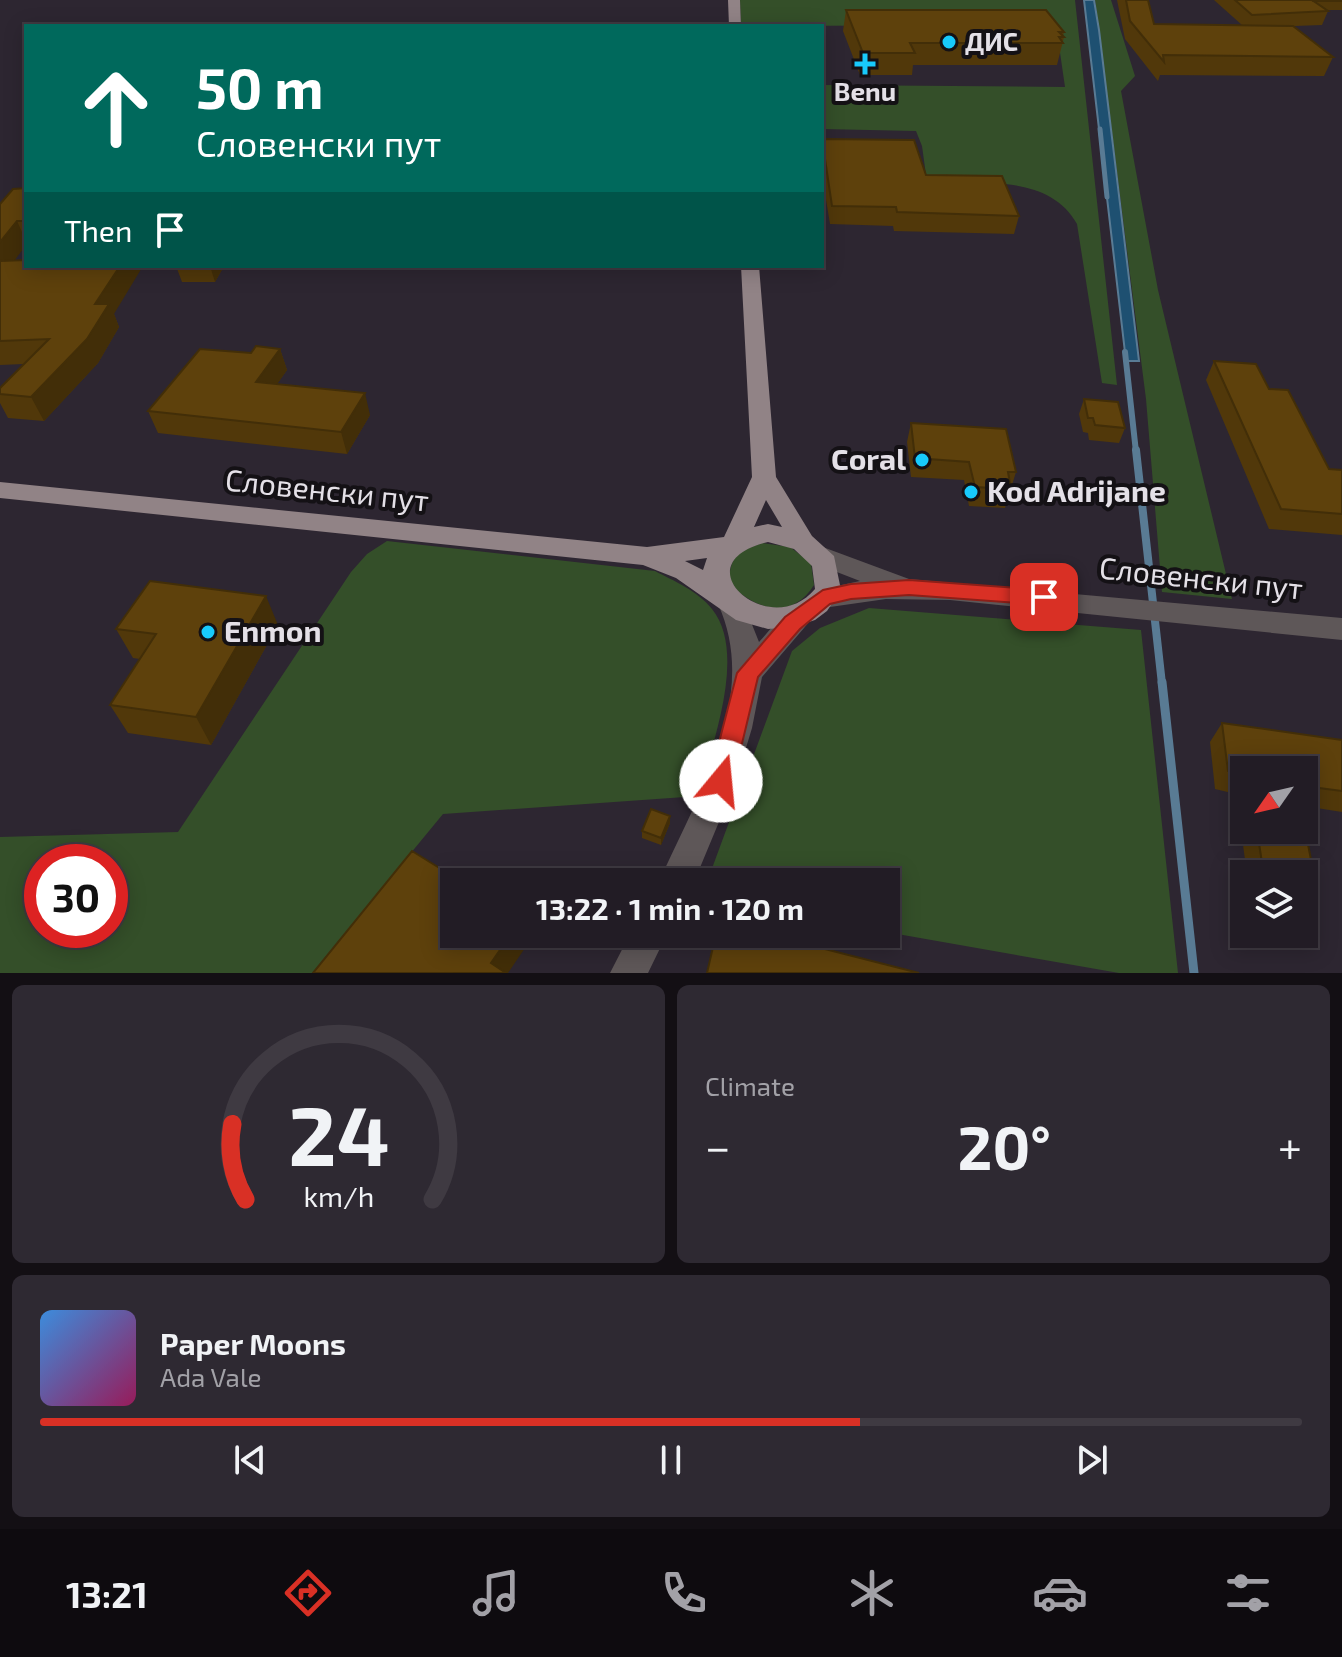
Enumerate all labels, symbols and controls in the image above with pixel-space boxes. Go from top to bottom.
place label: ДИС [965,25,1018,56]
marker: ДИС [940,33,958,51]
text: 50 m [196,53,324,120]
marker: Benu [856,55,874,73]
icon: ahead [64,56,168,160]
place label: Benu [834,75,896,106]
text: Словенски пут [196,121,441,164]
icon: arrive [148,208,192,252]
text: Then [64,212,132,248]
place label: Coral [831,440,906,476]
marker: Coral [913,451,931,469]
street label: Словенски пут [224,460,431,519]
place label: Kod Adrijane [987,472,1166,508]
marker: Kod Adrijane [962,483,980,501]
street label: Словенски пут [1098,548,1305,607]
pin [1010,563,1078,631]
icon: arrive [1022,575,1066,619]
place label: Enmon [224,612,322,648]
marker: Enmon [199,623,217,641]
position arrow [679,739,763,823]
north arrow [1230,756,1318,844]
map controls [1230,756,1318,948]
speed limit sign: 30 [24,844,128,948]
button: layers [1230,860,1318,948]
text: 13:22 · 1 min · 120 m [536,890,804,926]
text: Climate [705,1070,795,1101]
text: 24 [288,1083,389,1183]
text: 20° [958,1110,1051,1182]
text: − [705,1119,731,1172]
text: + [1278,1119,1302,1172]
text: km/h [303,1178,374,1213]
text: Paper Moons [160,1325,346,1361]
text: Ada Vale [160,1361,262,1392]
icon: previous [228,1438,272,1482]
icon: pause [649,1438,693,1482]
icon: next [1070,1438,1114,1482]
icon: directions [280,1565,336,1621]
icon: music [468,1565,524,1621]
icon: phone [656,1565,712,1621]
icon: climate [844,1565,900,1621]
icon: car [1032,1565,1088,1621]
icon: filters [1220,1565,1276,1621]
text: 13:21 [66,1572,148,1615]

